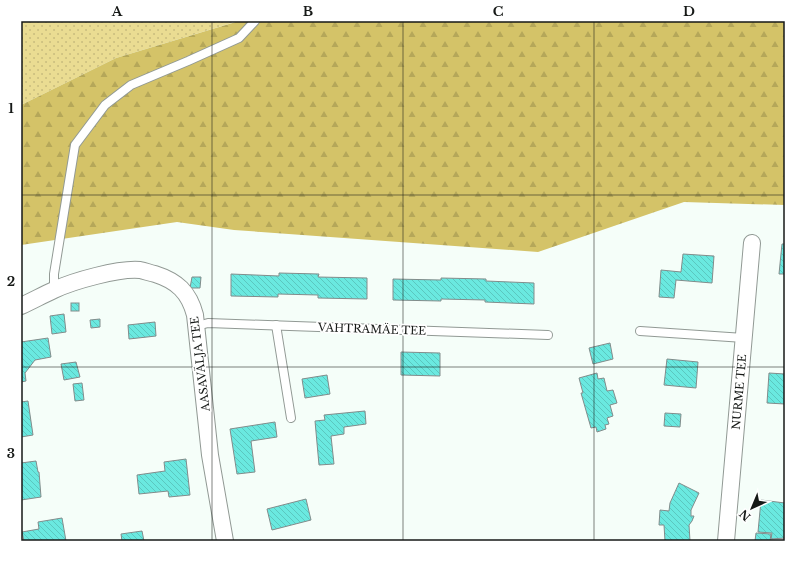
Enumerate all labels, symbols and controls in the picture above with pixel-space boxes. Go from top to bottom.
text: A [111,3,123,20]
text: B [303,3,313,20]
text: C [493,3,504,20]
text: D [683,3,695,20]
text: 1 [8,100,14,117]
text: 2 [7,273,15,290]
street label: AASAVÄLJA TEE [187,316,213,413]
street label: VAHTRAMÄE TEE [317,320,426,338]
street label: NURME TEE [729,354,749,430]
text: 3 [7,445,15,462]
north arrow [732,488,772,528]
text: N [736,506,754,524]

